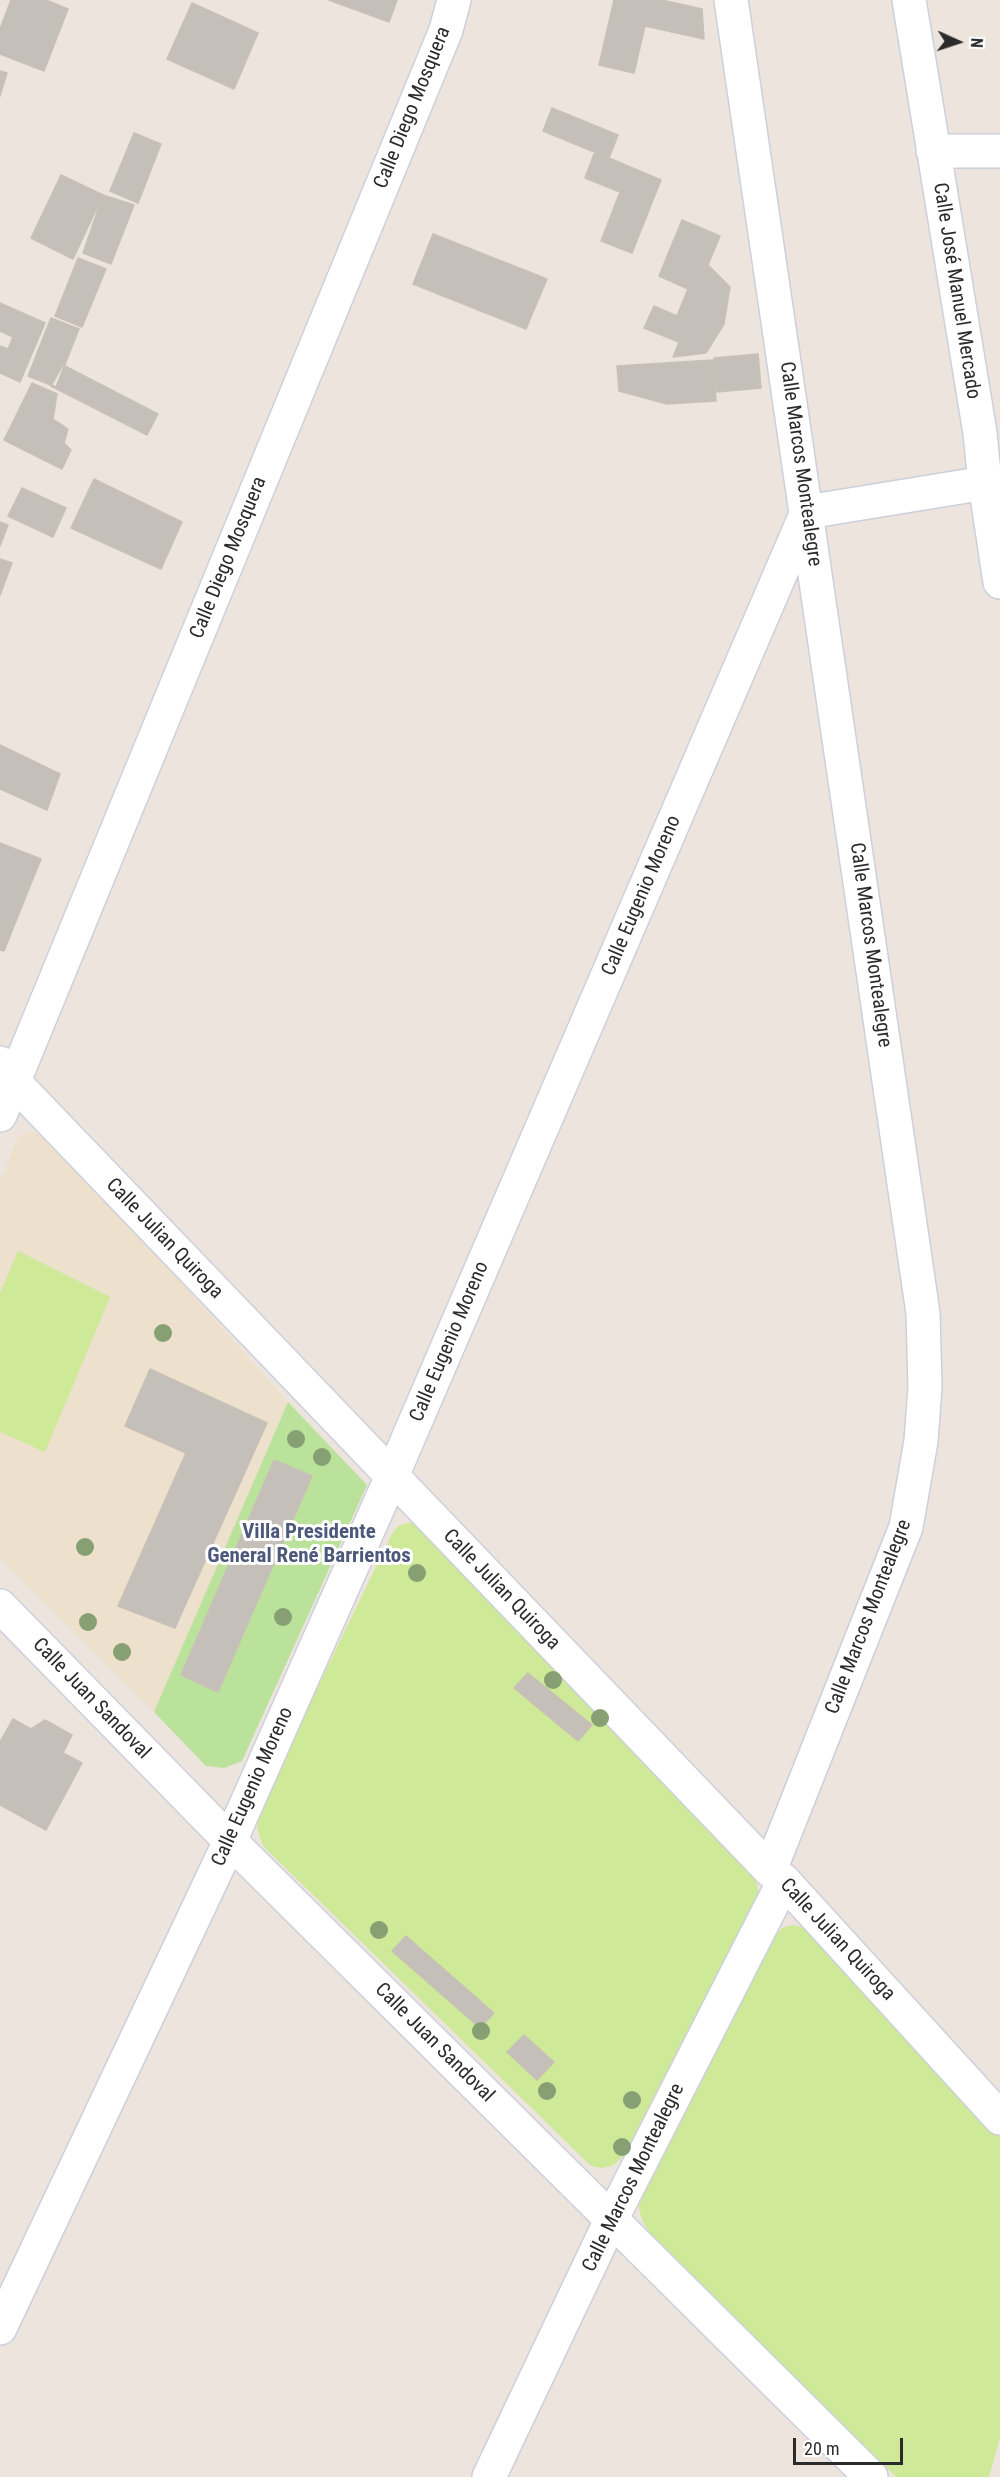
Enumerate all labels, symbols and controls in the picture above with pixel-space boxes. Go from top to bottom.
north arrow [928,12,988,72]
street label: Calle Diego Mosquera [370,24,456,192]
text: N [967,38,986,48]
street label: Calle José Manuel Mercado [927,181,985,401]
street label: Calle Marcos Montealegre [774,360,826,568]
street label: Calle Diego Mosquera [186,474,272,642]
street label: Calle Eugenio Moreno [597,812,687,980]
street label: Calle Marcos Montealegre [844,841,896,1049]
street label: Calle Julian Quiroga [100,1174,228,1304]
street label: Calle Eugenio Moreno [405,1258,495,1426]
street label: Calle Marcos Montealegre [821,1516,917,1718]
district label: Villa Presidente General René Barrientos [207,1520,411,1570]
street label: Calle Julian Quiroga [437,1525,565,1655]
street label: Calle Juan Sandoval [27,1633,155,1765]
street label: Calle Eugenio Moreno [207,1704,299,1870]
street label: Calle Julian Quiroga [774,1874,900,2006]
street label: Calle Juan Sandoval [369,1978,499,2108]
street label: Calle Marcos Montealegre [578,2080,690,2276]
scale bar [796,2426,906,2464]
text: 20 m [804,2438,839,2459]

